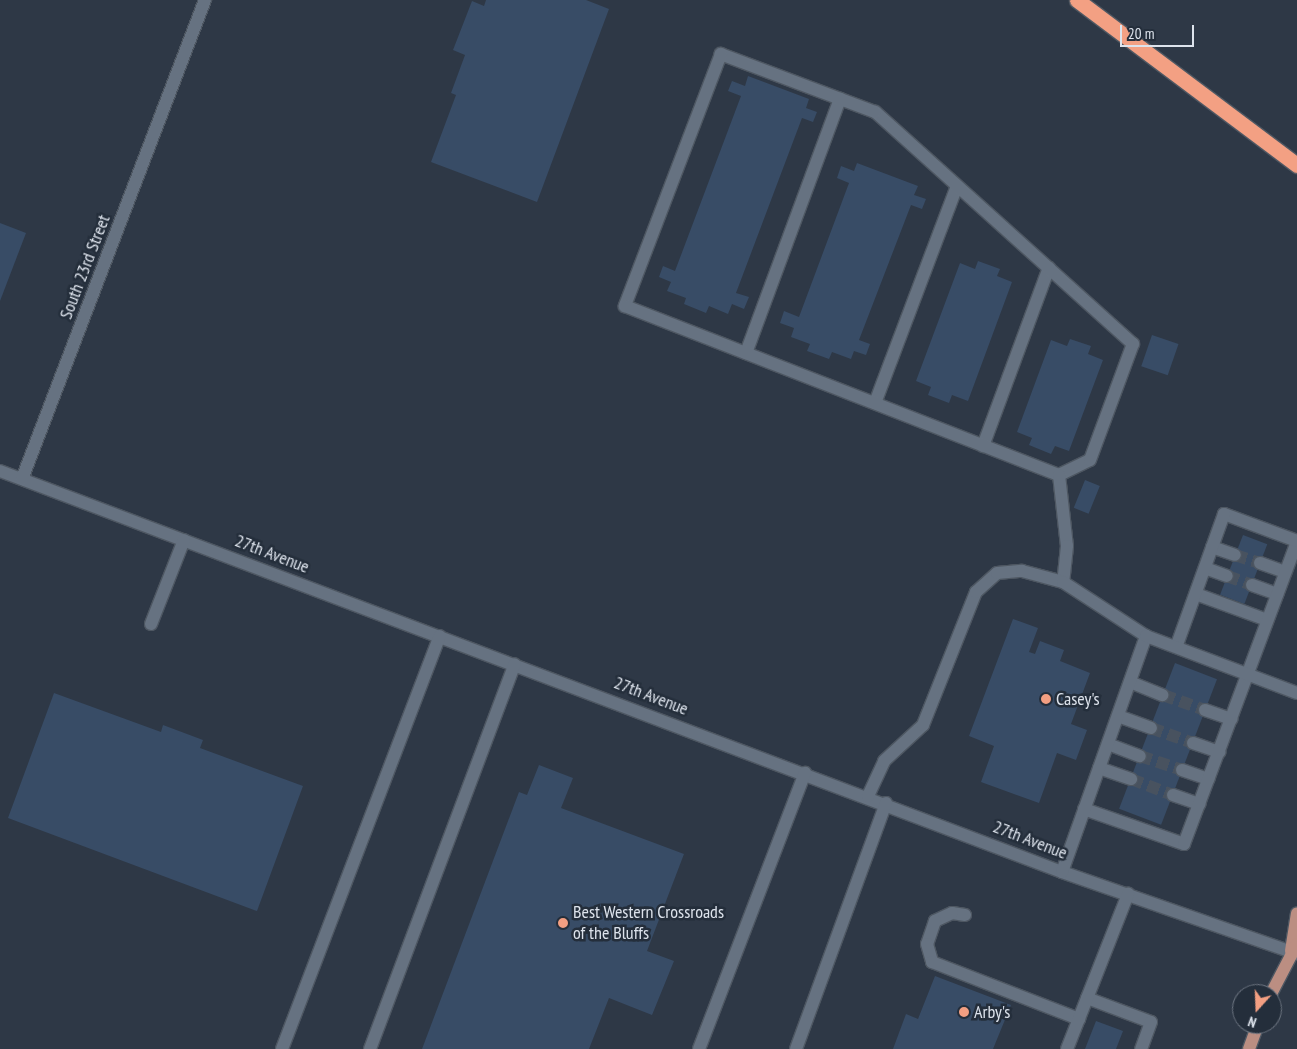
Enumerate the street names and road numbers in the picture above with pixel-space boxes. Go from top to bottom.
street label: South 23rd Street [55,212,115,322]
street label: 27th Avenue [232,530,312,578]
street label: 27th Avenue [611,672,691,720]
street label: 27th Avenue [990,816,1070,864]

